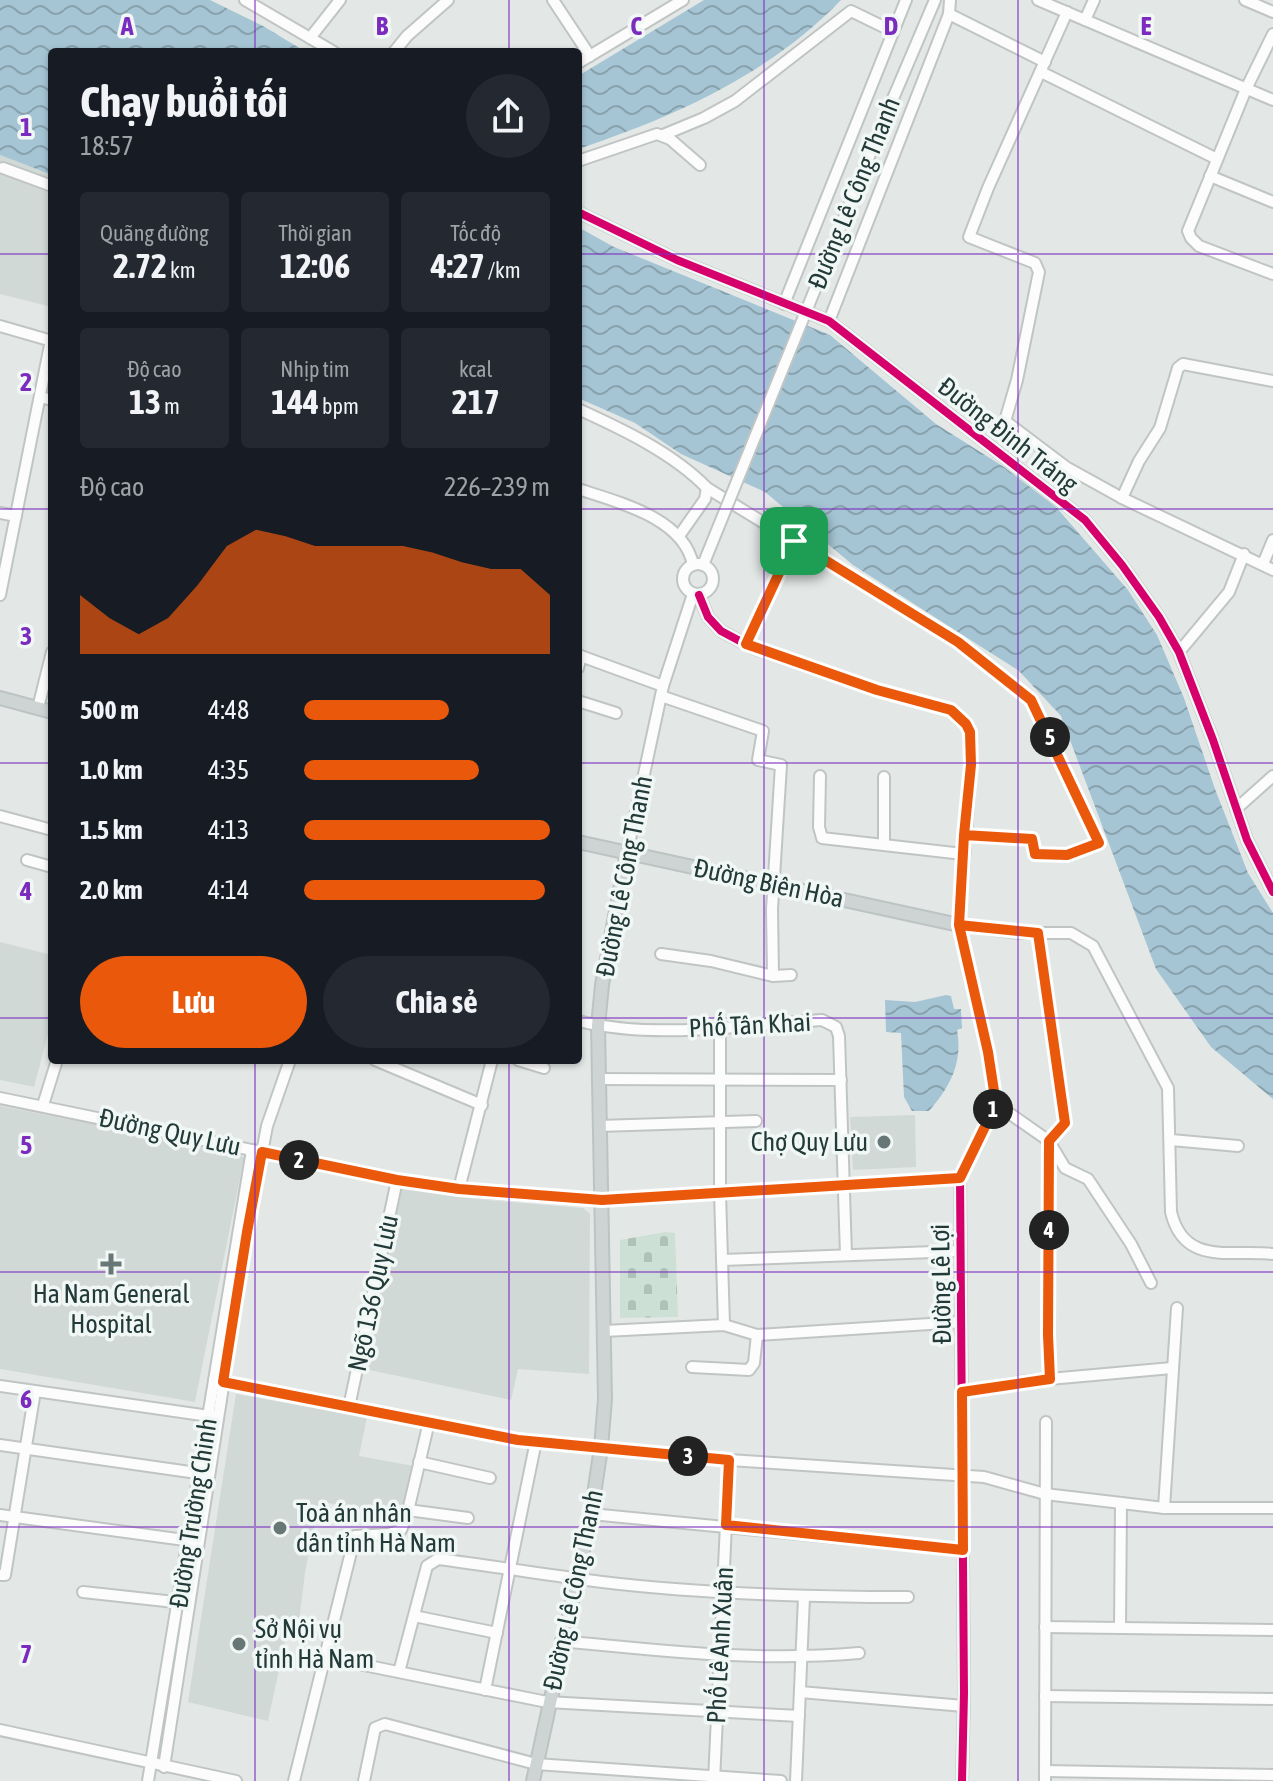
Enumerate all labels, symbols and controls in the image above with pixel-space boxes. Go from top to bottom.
text: A [120,11,134,41]
text: B [376,11,389,41]
text: C [630,11,642,41]
text: D [884,11,898,41]
text: E [1140,11,1152,41]
button: share [466,74,550,158]
text: Chạy buổi tối [80,76,288,126]
street label: Đường Lê Công Thanh [802,93,906,293]
text: 1 [20,112,32,142]
text: 18:57 [80,131,134,161]
text: Quãng đường [100,220,209,246]
text: Thời gian [278,220,352,246]
text: Tốc độ [450,220,501,246]
text: 2.72 [113,246,167,285]
text: 12:06 [280,246,350,285]
text: 4:27 [431,246,485,285]
text: km [167,257,196,283]
text: /km [485,257,521,283]
text: Độ cao [127,356,182,382]
text: Nhịp tim [280,356,350,382]
text: kcal [459,356,492,382]
text: 2 [20,367,32,397]
street label: Đường Đinh Tráng [932,371,1084,499]
text: 13 [129,382,161,421]
text: 144 [271,382,319,421]
text: 217 [452,382,500,421]
text: m [161,393,180,419]
text: bpm [319,393,359,419]
text: Độ cao [80,472,144,502]
text: 226–239 m [444,472,550,502]
pin [760,507,828,575]
icon: arrive [772,519,816,563]
text: 3 [20,621,32,651]
text: 500 m [80,695,139,725]
text: 4:48 [208,695,249,725]
pin: 5 [1030,717,1070,757]
text: 5 [1045,724,1055,750]
text: 1.0 km [80,755,143,785]
text: 4:35 [208,755,249,785]
street label: Đường Lê Công Thanh [590,773,658,979]
text: 1.5 km [80,815,143,845]
text: 4:13 [208,815,249,845]
street label: Đường Biên Hòa [691,852,847,914]
text: 2.0 km [80,875,143,905]
text: 4:14 [208,875,249,905]
text: 4 [19,876,32,906]
button: Lưu [80,956,307,1048]
button: Chia sẻ [323,956,550,1048]
street label: Phố Tân Khai [688,1007,812,1043]
pin: 1 [973,1089,1013,1129]
text: 1 [988,1096,998,1122]
street label: Đường Quy Lưu [97,1102,243,1162]
place label: Chợ Quy Lưu [751,1127,868,1157]
text: 5 [20,1130,32,1160]
marker: Chợ Quy Lưu [875,1133,893,1151]
pin: 2 [279,1140,319,1180]
text: 2 [294,1147,304,1173]
pin: 4 [1029,1210,1069,1250]
street label: Ngõ 136 Quy Lưu [342,1212,404,1374]
text: 4 [1044,1217,1054,1243]
street label: Đường Lê Lợi [925,1224,957,1344]
marker: Ha Nam General Hospital [100,1253,122,1275]
place label: Ha Nam General Hospital [33,1279,189,1339]
text: 6 [20,1384,32,1414]
street label: Đường Trường Chinh [163,1416,223,1610]
pin: 3 [668,1436,708,1476]
text: 3 [683,1443,693,1469]
street label: Đường Lê Công Thanh [537,1487,609,1693]
place label: Toà án nhân dân tỉnh Hà Nam [296,1498,456,1558]
marker: Toà án nhân dân tỉnh Hà Nam [271,1519,289,1537]
street label: Phố Lê Anh Xuân [701,1566,739,1724]
place label: Sở Nội vụ tỉnh Hà Nam [255,1614,374,1674]
marker: Sở Nội vụ tỉnh Hà Nam [230,1635,248,1653]
text: 7 [20,1639,32,1669]

